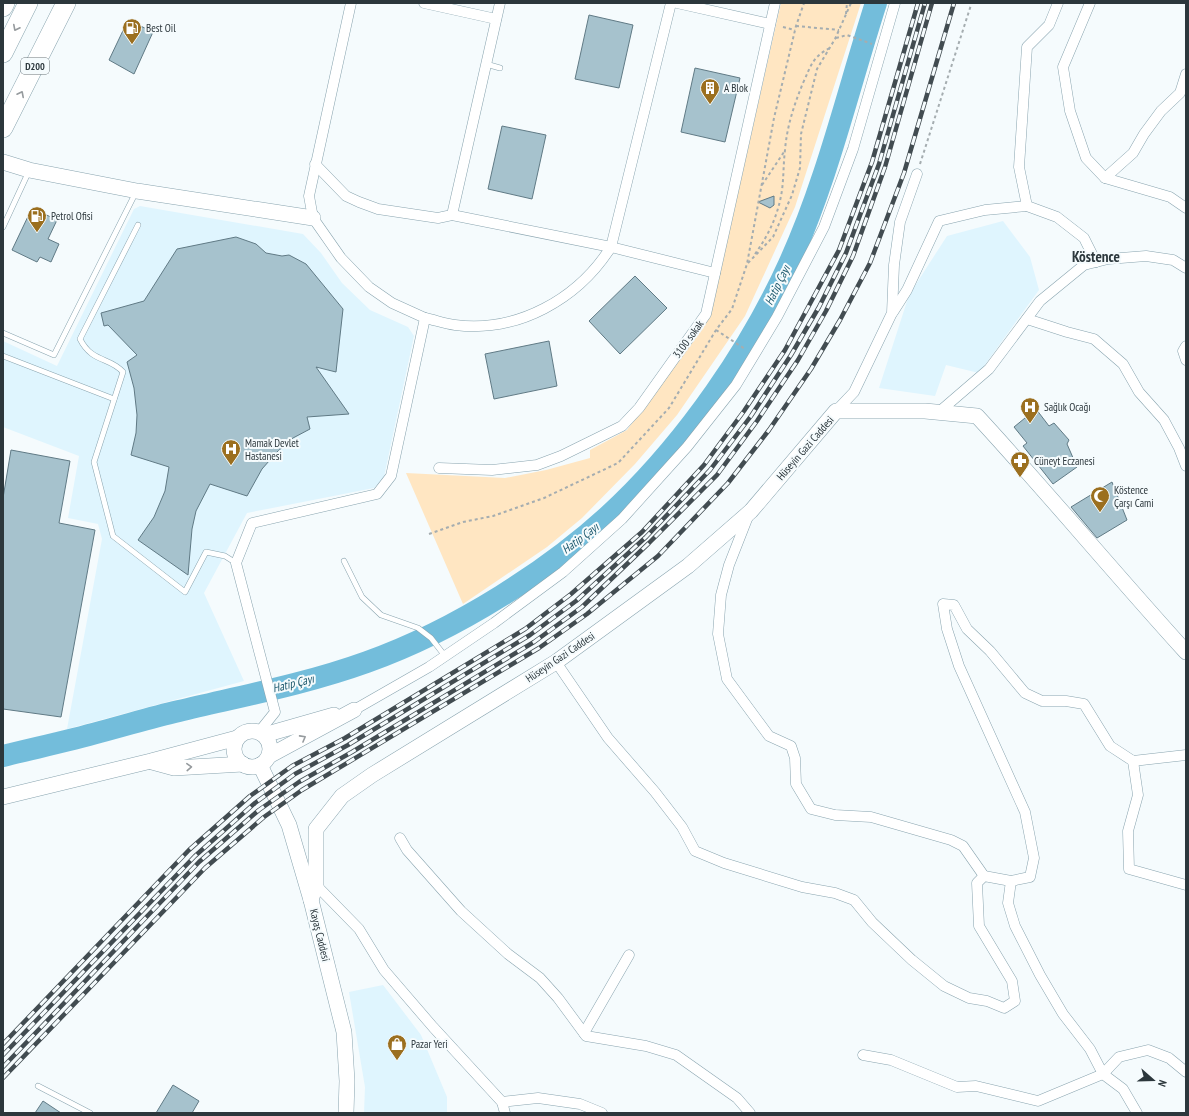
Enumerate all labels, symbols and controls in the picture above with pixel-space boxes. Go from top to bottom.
fuel station icon: Best Oil [121,17,143,45]
place label: Best Oil [146,21,176,35]
one-way arrow [13,24,21,31]
road number: D200 [21,58,49,74]
building icon: A Blok [699,77,721,105]
place label: A Blok [724,81,749,95]
one-way arrow [16,90,23,98]
fuel station icon: Petrol Ofisi [26,205,48,233]
place label: Petrol Ofisi [51,209,93,223]
district label: Köstence [1072,247,1120,266]
water label: Hatip Çayı [761,262,794,307]
street label: 3100 sokak [670,317,707,361]
hospital icon: Sağlık Ocağı [1019,396,1041,424]
place label: Sağlık Ocağı [1044,400,1091,414]
street label: Hüseyin Gazi Caddesi [773,413,837,483]
place label: Mamak Devlet Hastanesi [245,436,299,463]
hospital icon: Mamak Devlet Hastanesi [220,438,242,466]
pharmacy icon: Cüneyt Eczanesi [1009,450,1031,478]
place label: Cüneyt Eczanesi [1034,454,1095,468]
place label: Köstence Çarşı Cami [1114,483,1154,510]
mosque icon: Köstence Çarşı Cami [1089,485,1111,513]
water label: Hatip Çayı [559,518,602,557]
street label: Hüseyin Gazi Caddesi [523,629,597,685]
water label: Hatip Çayı [271,670,317,695]
one-way arrow [299,735,306,742]
one-way arrow [186,763,192,771]
street label: Kayaş Caddesi [307,907,333,963]
shop icon: Pazar Yeri [386,1033,408,1061]
place label: Pazar Yeri [411,1037,448,1051]
north arrow [1133,1060,1173,1100]
text: N [1155,1078,1170,1089]

